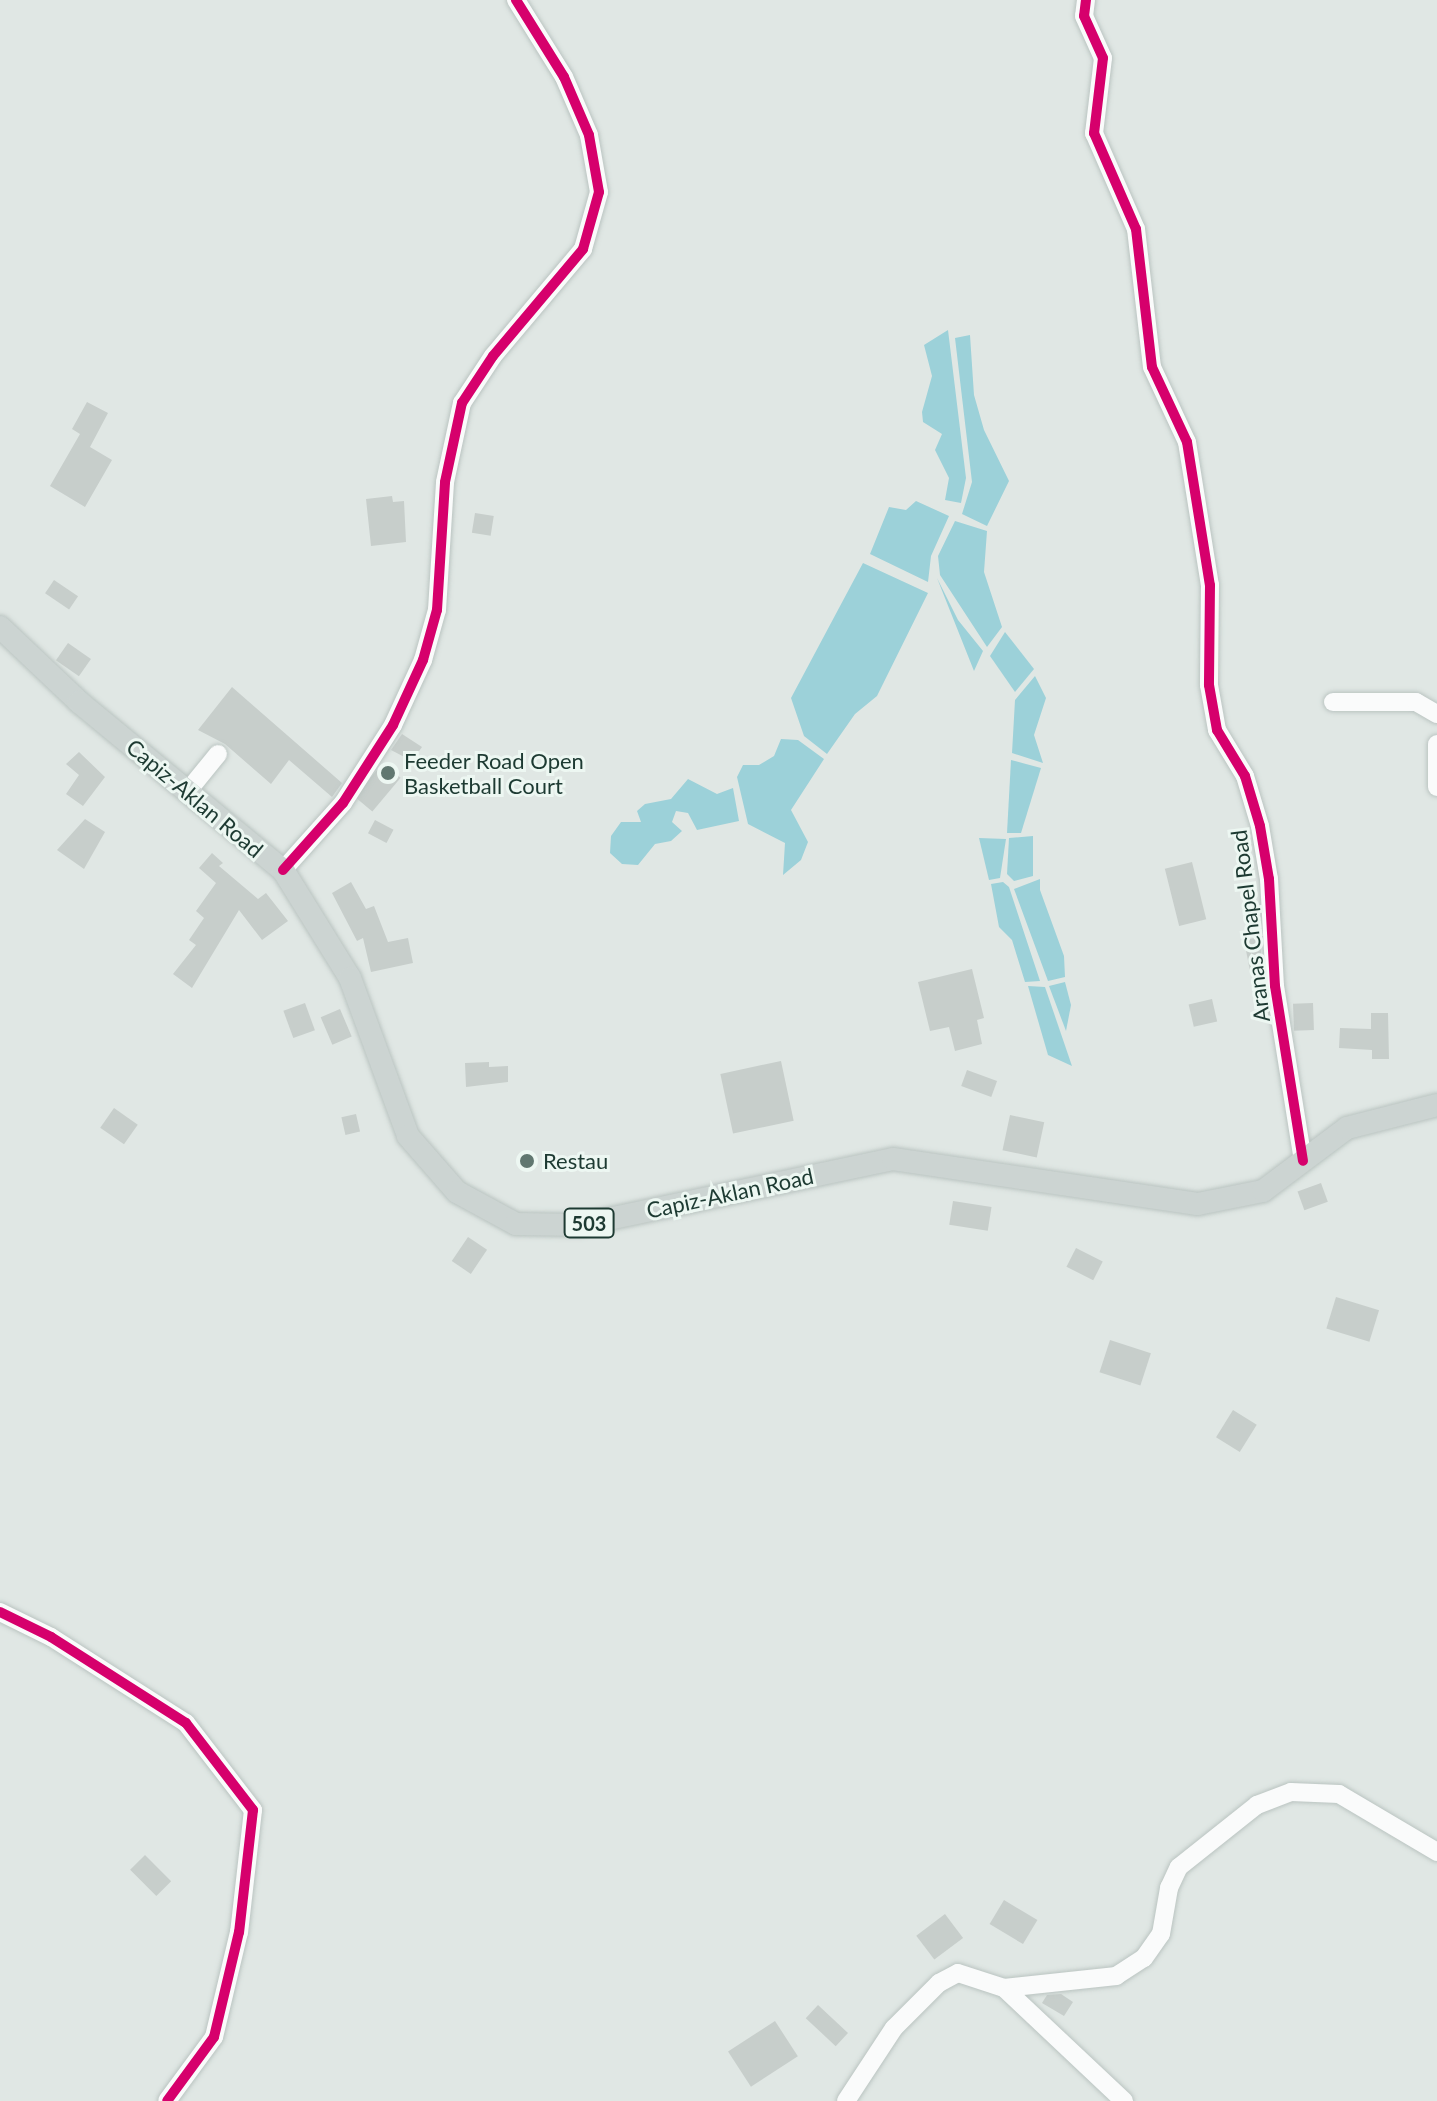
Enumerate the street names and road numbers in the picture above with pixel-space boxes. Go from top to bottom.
street label: Capiz-Aklan Road [121,733,269,863]
street label: Aranas Chapel Road [1225,828,1275,1024]
street label: Capiz-Aklan Road [644,1162,816,1224]
road number: 503 [563,1207,615,1239]

